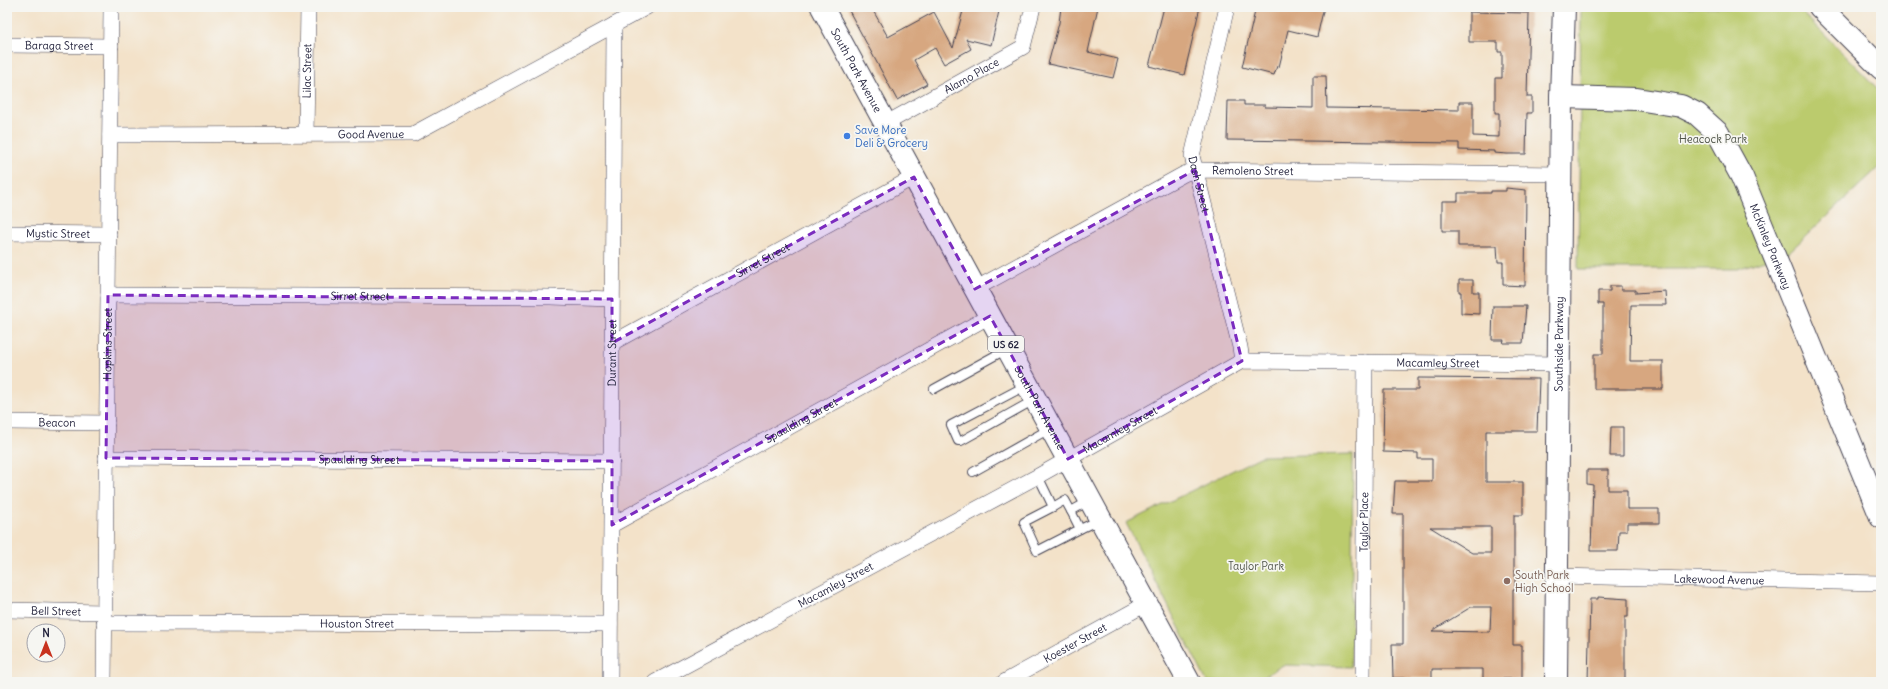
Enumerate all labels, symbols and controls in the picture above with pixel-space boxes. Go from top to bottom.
street label: South Park Avenue [828,26,885,115]
street label: Baraga Street [25,38,94,53]
street label: Lilac Street [300,43,314,99]
street label: Alamo Place [941,55,1002,97]
place label: Save More Deli & Grocery [855,123,928,150]
street label: Good Avenue [338,127,404,141]
marker: Save More Deli & Grocery [842,131,852,141]
park label: Heacock Park [1679,132,1747,146]
street label: Dash Street [1185,154,1213,214]
street label: Remoleno Street [1212,163,1294,178]
street label: McKinley Parkway [1747,202,1794,291]
street label: Mystic Street [26,226,90,241]
street label: Sirret Street [734,240,792,280]
street label: Sirret Street [330,289,390,303]
street label: Southside Parkway [1551,296,1566,392]
street label: Hopkins Street [100,308,115,380]
street label: Durant Street [605,319,619,387]
road number: US 62 [988,336,1024,352]
street label: Macamley Street [1396,355,1480,370]
street label: South Park Avenue [1011,363,1068,452]
street label: Spaulding Street [762,395,840,446]
street label: Macamley Street [1080,403,1160,456]
street label: Beacon [38,415,76,430]
street label: Spaulding Street [318,452,400,467]
street label: Taylor Place [1357,492,1371,552]
street label: Macamley Street [796,559,876,611]
park label: Taylor Park [1228,559,1284,573]
place label: South Park High School [1515,568,1573,595]
street label: Lakewood Avenue [1673,572,1765,587]
marker: South Park High School [1502,576,1512,586]
street label: Bell Street [31,603,81,619]
street label: Houston Street [320,616,394,631]
street label: Koester Street [1041,620,1109,666]
north arrow [26,623,66,663]
text: N [42,626,50,640]

